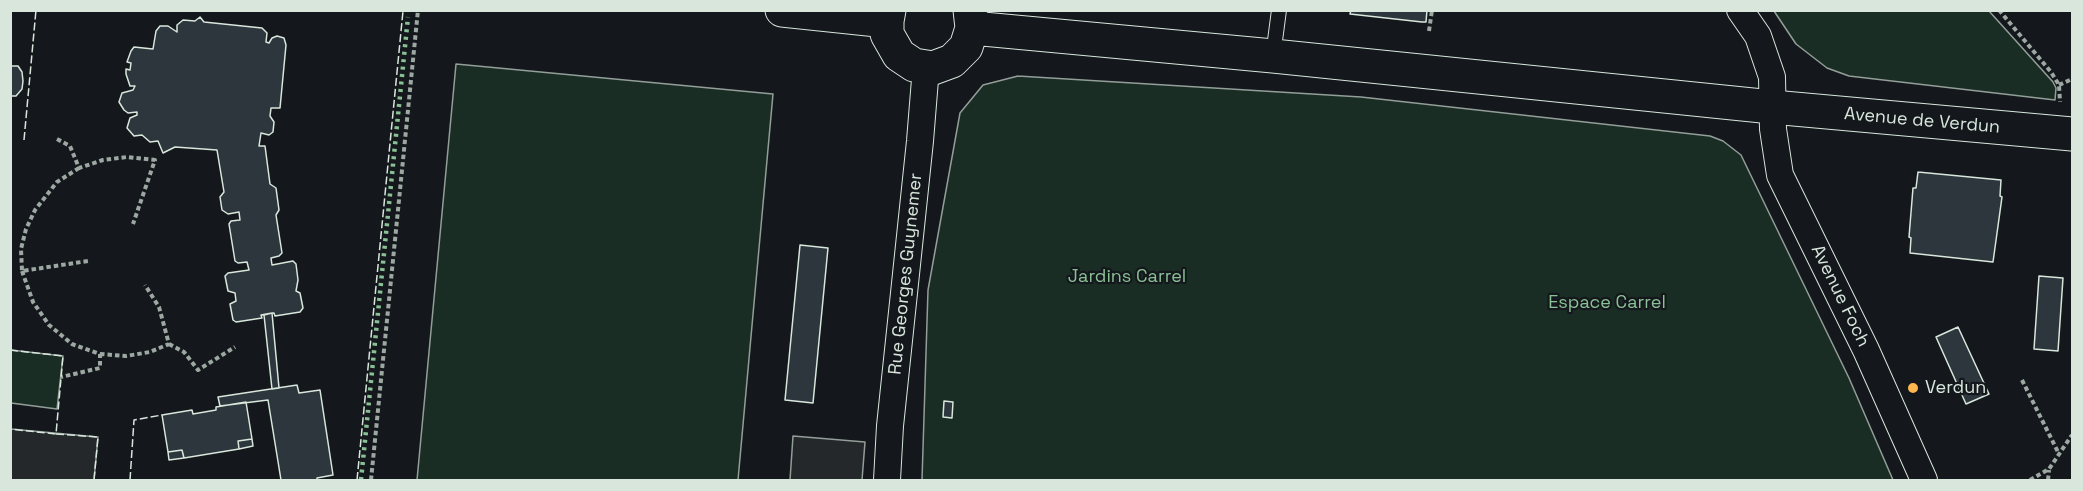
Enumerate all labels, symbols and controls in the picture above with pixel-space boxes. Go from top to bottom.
street label: Avenue de Verdun [1843,103,2001,139]
street label: Rue Georges Guynemer [885,172,927,376]
street label: Avenue Foch [1806,242,1874,350]
park label: Jardins Carrel [1068,266,1186,288]
park label: Espace Carrel [1548,292,1666,314]
place label: Verdun [1925,377,1986,399]
marker: Verdun [1906,381,1920,395]

